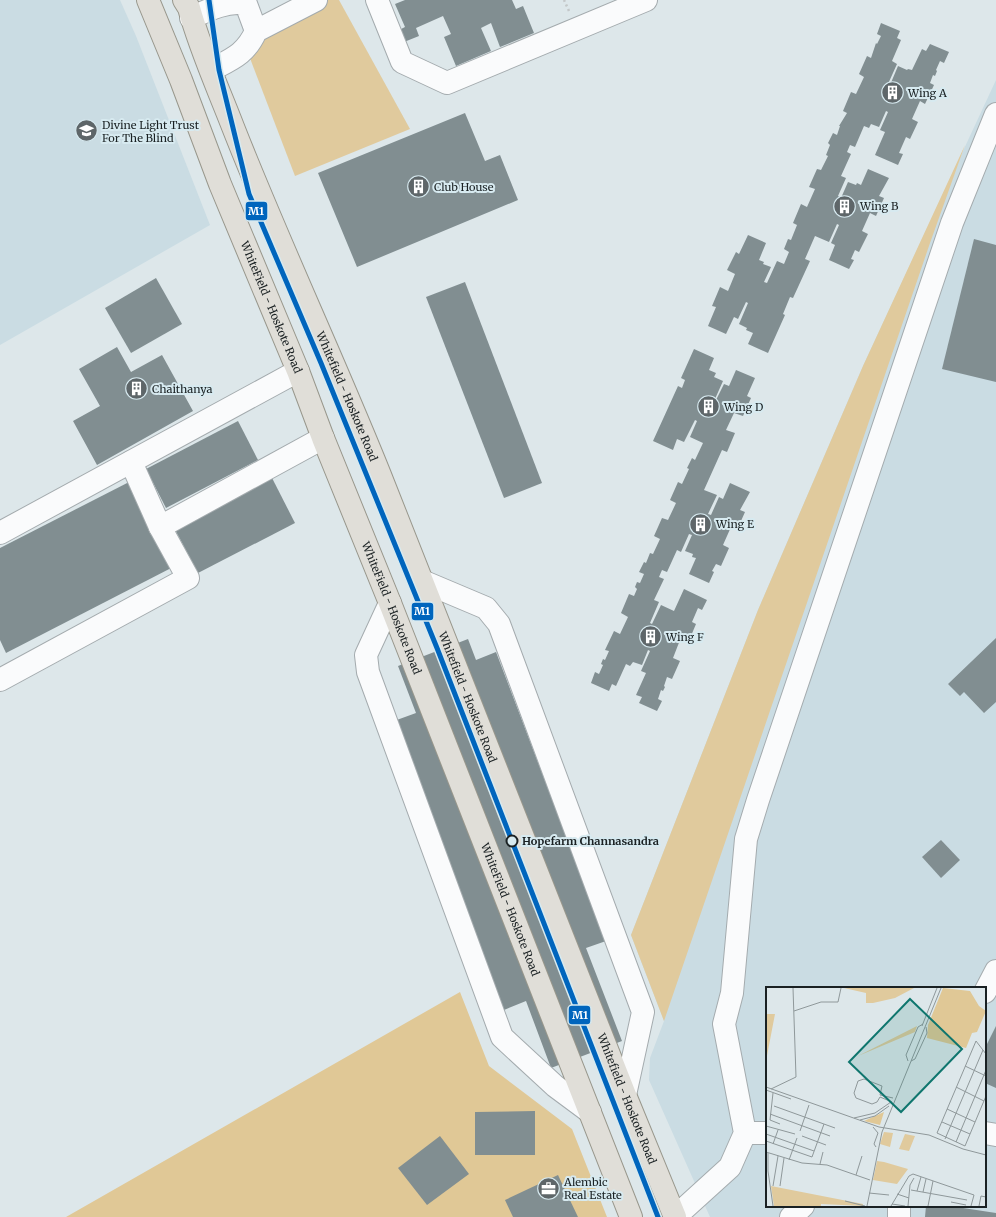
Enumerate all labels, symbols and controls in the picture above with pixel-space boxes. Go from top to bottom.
building icon: Wing A [880,80,906,106]
place label: Wing A [907,86,947,100]
school or university icon: Divine Light Trust For The Blind [73,118,99,144]
place label: Divine Light Trust For The Blind [102,118,200,145]
building icon: Club House [405,174,431,200]
place label: Club House [434,180,494,194]
building icon: Wing B [831,193,857,219]
place label: Wing B [859,199,899,213]
line badge: M1 [245,201,268,221]
text: M1 [248,204,264,218]
street label: WhiteField - Hoskote Road [237,238,305,376]
street label: Whitefield - Hoskote Road [313,329,381,464]
building icon: Chaithanya [123,376,149,402]
place label: Chaithanya [152,382,212,396]
building icon: Wing D [695,394,721,420]
place label: Wing D [723,400,763,414]
building icon: Wing E [687,511,713,537]
place label: Wing E [715,517,754,531]
street label: WhiteField - Hoskote Road [358,539,424,677]
line badge: M1 [411,602,434,621]
text: M1 [414,604,430,618]
building icon: Wing F [638,624,664,650]
street label: Whitefield - Hoskote Road [435,629,500,765]
place label: Wing F [665,630,704,644]
marker: Hopefarm Channasandra [505,834,519,848]
place label: Hopefarm Channasandra [522,834,659,848]
street label: WhiteField - Hoskote Road [478,840,543,978]
inset map [766,987,986,1207]
line badge: M1 [568,1005,591,1025]
text: M1 [572,1008,588,1022]
street label: Whitefield - Hoskote Road [594,1030,660,1166]
office icon: Alembic Real Estate [535,1175,561,1201]
place label: Alembic Real Estate [563,1175,622,1202]

